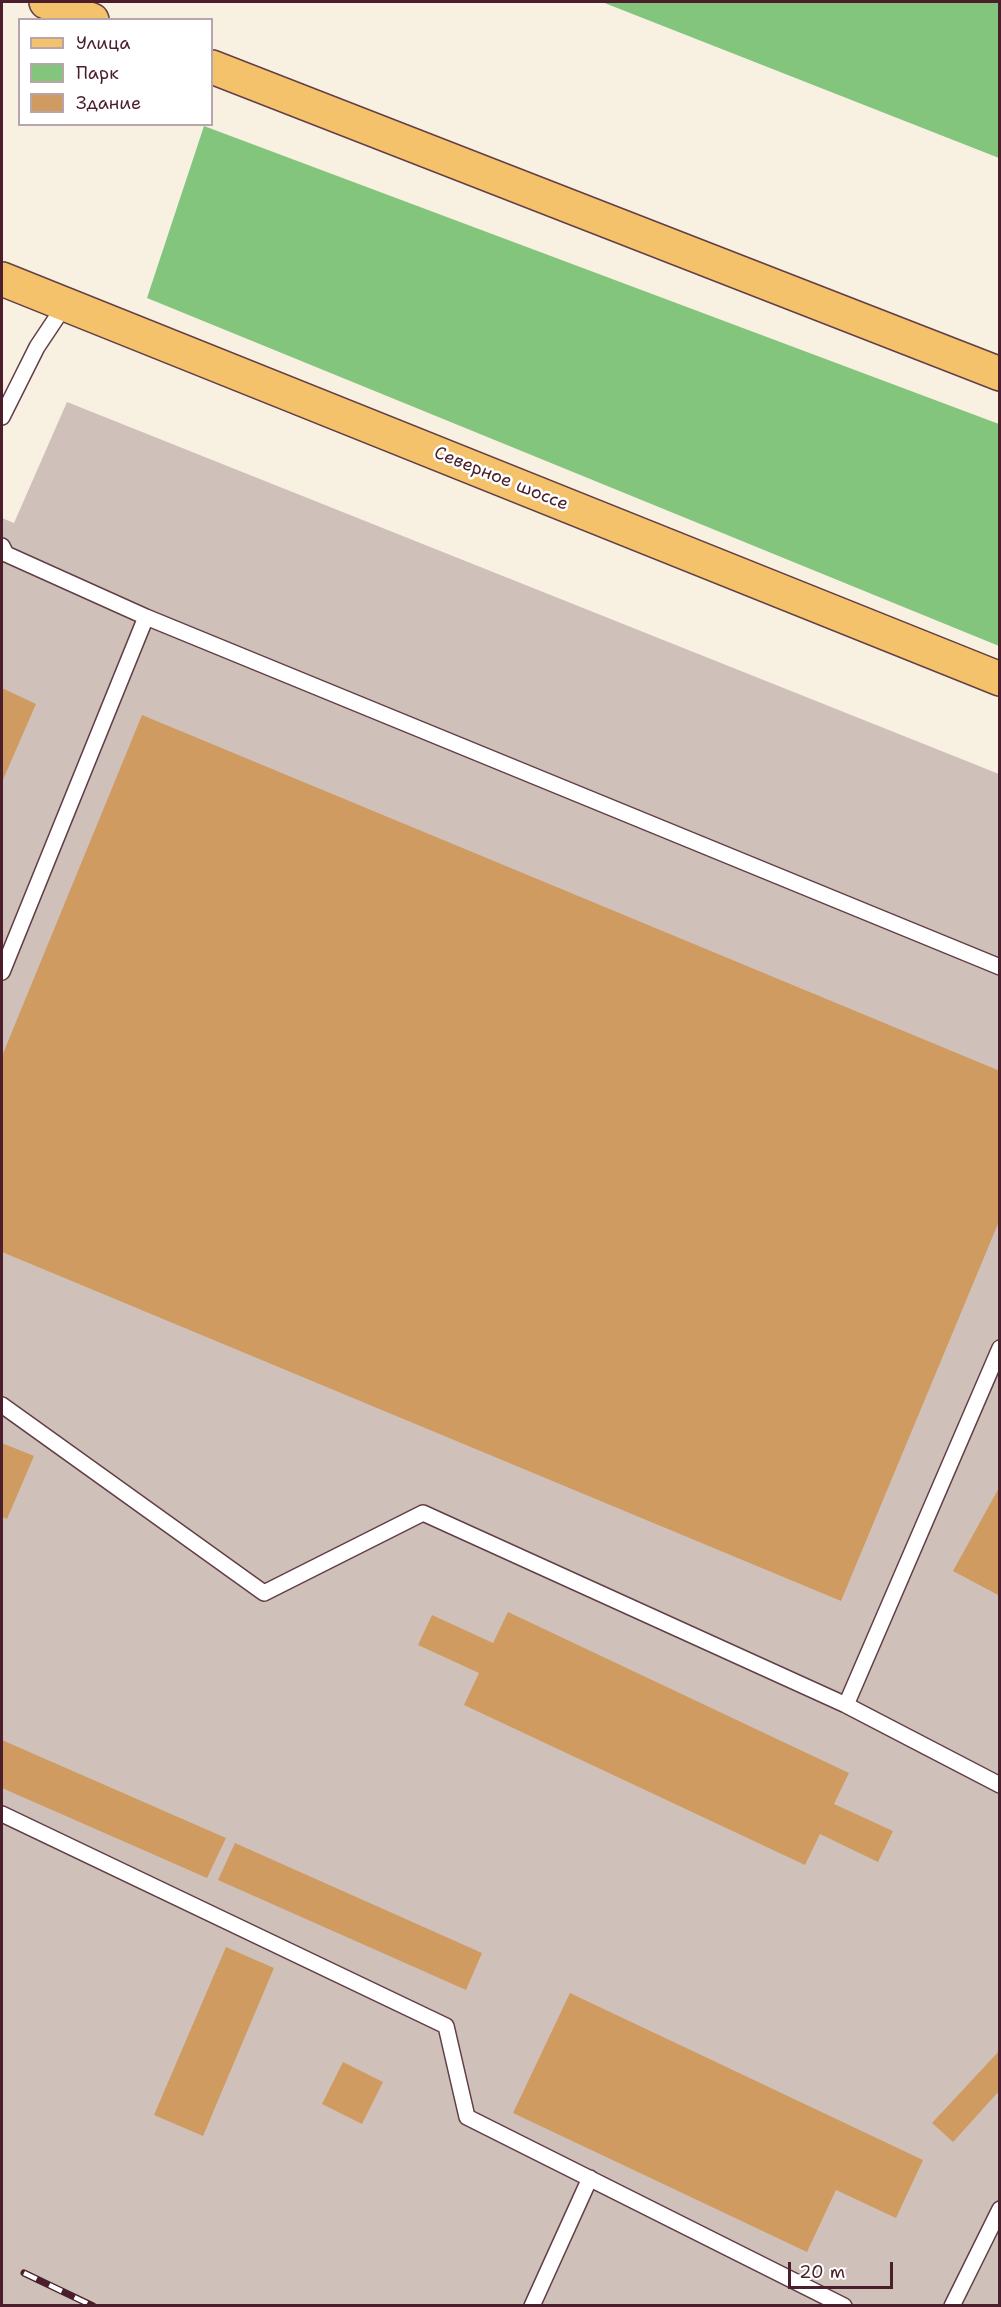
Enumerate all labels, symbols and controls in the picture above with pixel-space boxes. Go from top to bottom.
legend [18,18,213,126]
text: Улица [76,31,130,55]
text: Парк [76,61,119,85]
text: Здание [76,91,141,115]
street label: Северное шоссе [431,442,571,516]
scale bar [791,2250,896,2288]
text: 20 m [799,2260,845,2284]

